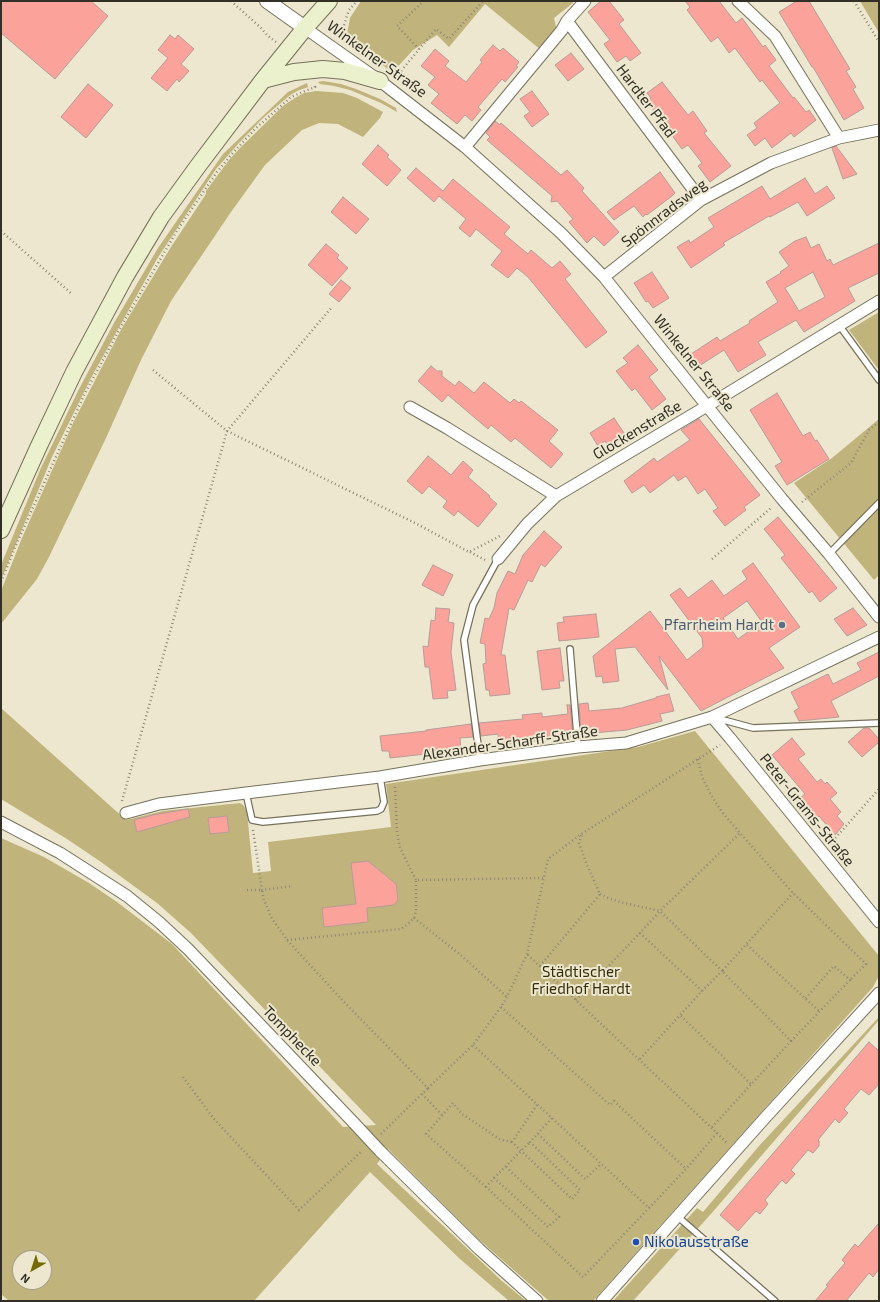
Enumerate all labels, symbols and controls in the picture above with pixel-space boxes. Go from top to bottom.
street label: Winkelner Straße [324,17,430,101]
street label: Hardter Pfad [613,61,679,141]
street label: Spönnradsweg [618,175,710,251]
street label: Winkelner Straße [650,311,738,415]
street label: Glockenstraße [590,397,684,463]
place label: Pfarrheim Hardt [664,616,774,634]
marker: Pfarrheim Hardt [777,620,787,630]
street label: Alexander-Scharff-Straße [421,722,599,764]
street label: Peter-Grams-Straße [756,750,858,870]
park label: Städtischer Friedhof Hardt [532,963,630,998]
street label: Tomphecke [259,1002,325,1070]
place label: Nikolausstraße [644,1233,749,1251]
marker: Nikolausstraße [631,1237,641,1247]
north arrow [12,1250,52,1290]
text: N [18,1271,32,1286]

